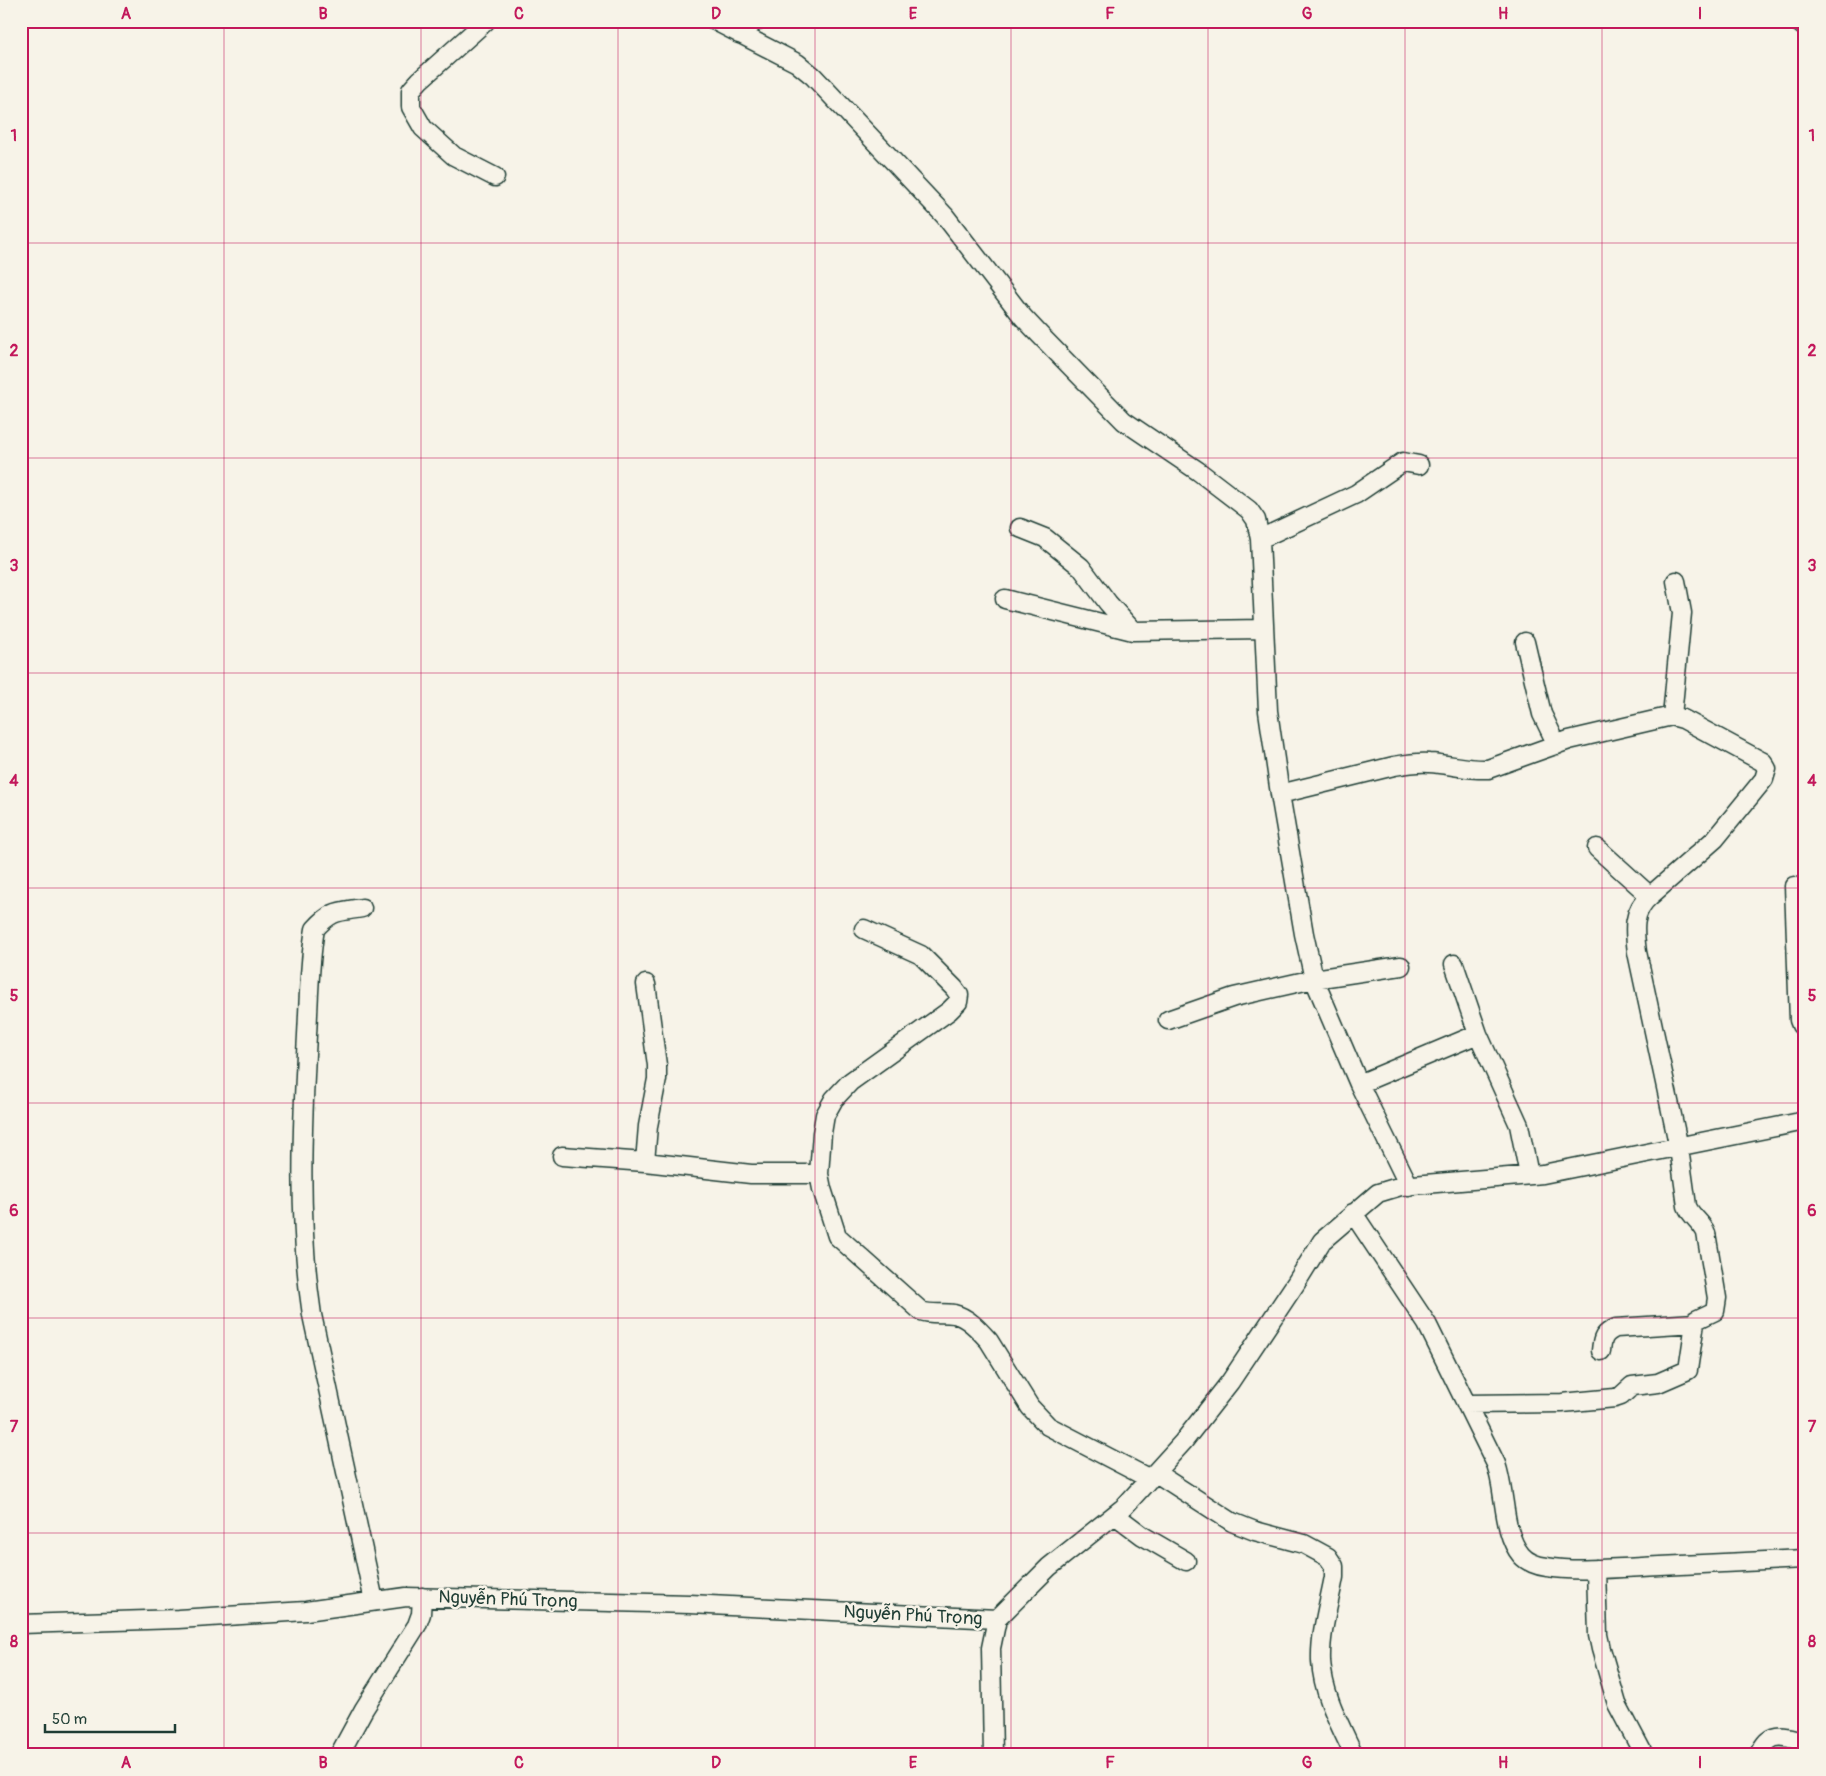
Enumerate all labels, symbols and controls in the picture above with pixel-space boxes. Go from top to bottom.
text: A [121,4,132,24]
text: B [318,4,328,24]
text: C [514,4,524,24]
text: D [711,4,721,24]
text: E [909,4,918,24]
text: F [1105,4,1115,24]
text: G [1302,4,1313,24]
text: H [1498,4,1508,24]
text: I [1698,4,1702,24]
text: 1 [11,126,17,146]
text: 1 [1809,126,1815,146]
text: 2 [10,341,19,361]
text: 2 [1808,341,1817,361]
text: 3 [10,556,19,576]
text: 3 [1808,556,1817,576]
text: 4 [9,771,19,791]
text: 4 [1807,771,1817,791]
text: 5 [10,986,19,1006]
text: 5 [1808,986,1817,1006]
text: 6 [9,1201,19,1221]
text: 6 [1807,1201,1817,1221]
text: 7 [10,1417,19,1437]
text: 7 [1808,1417,1817,1437]
street label: Nguyễn Phú Trọng [438,1586,578,1613]
street label: Nguyễn Phú Trọng [843,1600,983,1631]
text: 8 [10,1632,18,1652]
text: 8 [1808,1632,1816,1652]
scale bar [45,1701,175,1733]
text: 50 m [52,1710,87,1729]
text: A [121,1753,132,1773]
text: B [318,1753,328,1773]
text: C [514,1753,524,1773]
text: D [711,1753,721,1773]
text: E [909,1753,918,1773]
text: F [1105,1753,1115,1773]
text: G [1302,1753,1313,1773]
text: H [1498,1753,1508,1773]
text: I [1698,1753,1702,1773]

